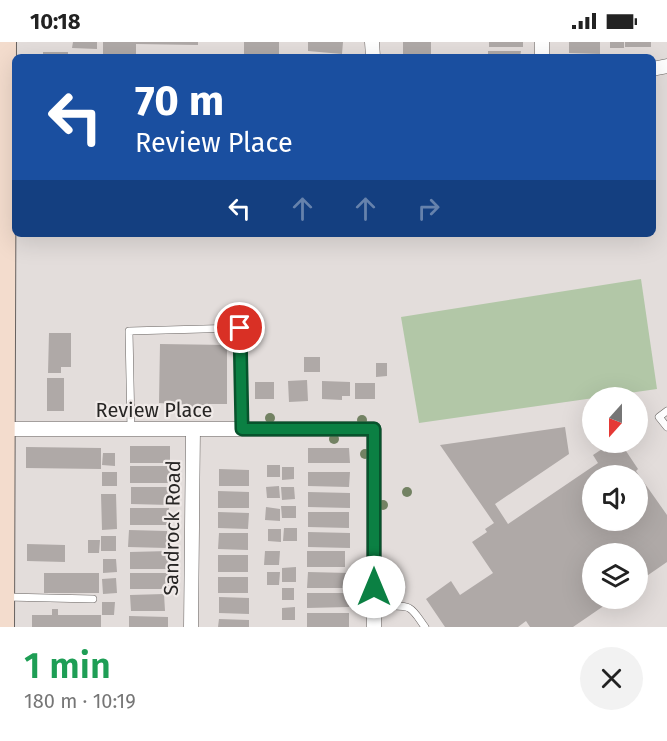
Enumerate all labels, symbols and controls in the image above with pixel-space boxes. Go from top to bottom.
text: 10:18 [30,8,81,35]
text: 70 m [135,76,224,126]
icon: left [36,78,114,156]
text: Review Place [135,127,293,159]
icon: left [223,192,256,225]
icon: ahead [286,192,319,225]
icon: ahead [349,192,382,225]
icon: right [412,192,445,225]
pin [214,302,265,353]
icon: arrive [223,311,256,344]
north arrow [582,387,648,453]
map controls [582,387,648,609]
street label: Review Place [96,398,212,422]
street label: Sandrock Road [159,460,185,596]
button: sound [582,465,648,531]
button: layers [582,543,648,609]
position arrow [342,555,406,619]
text: 1 min [24,644,111,688]
button: close [580,647,643,710]
text: 180 m · 10:19 [24,689,136,713]

